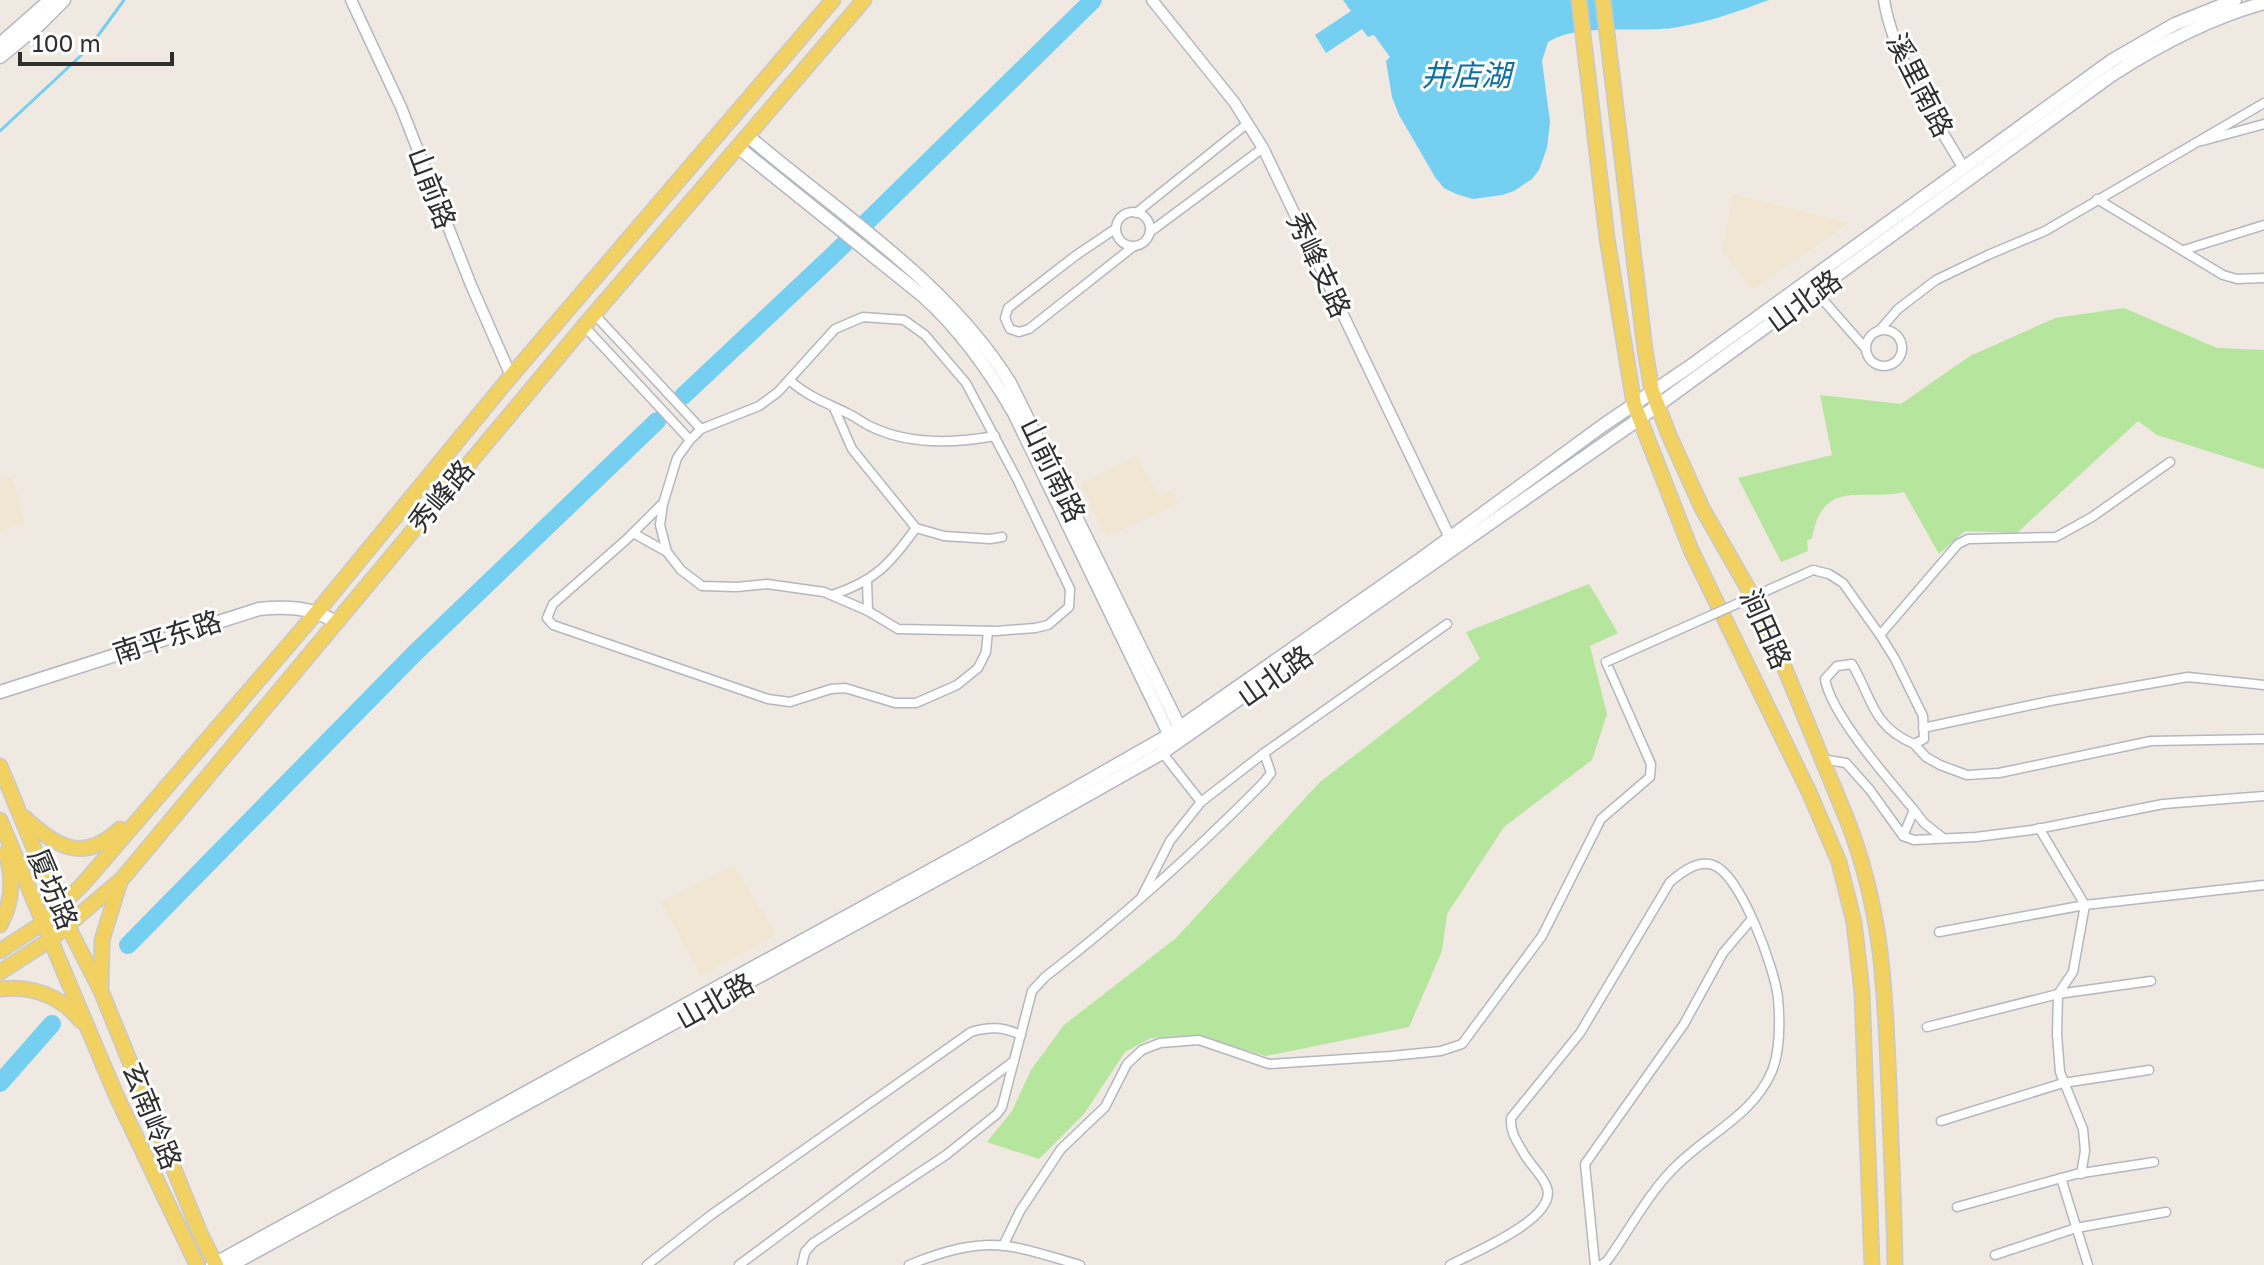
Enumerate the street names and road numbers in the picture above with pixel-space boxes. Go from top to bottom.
street label: 溪里南路 [1880,27,1961,142]
street label: 山前路 [402,143,463,233]
street label: 秀峰支路 [1281,207,1358,323]
street label: 山北路 [1760,263,1847,339]
street label: 山前南路 [1014,412,1093,527]
street label: 秀峰路 [401,453,480,538]
street label: 涧田路 [1734,584,1799,674]
street label: 南平东路 [108,604,225,670]
street label: 山北路 [1231,638,1319,713]
street label: 厦坊路 [22,844,85,934]
street label: 山北路 [670,966,759,1035]
street label: 玄南岭路 [116,1058,189,1174]

